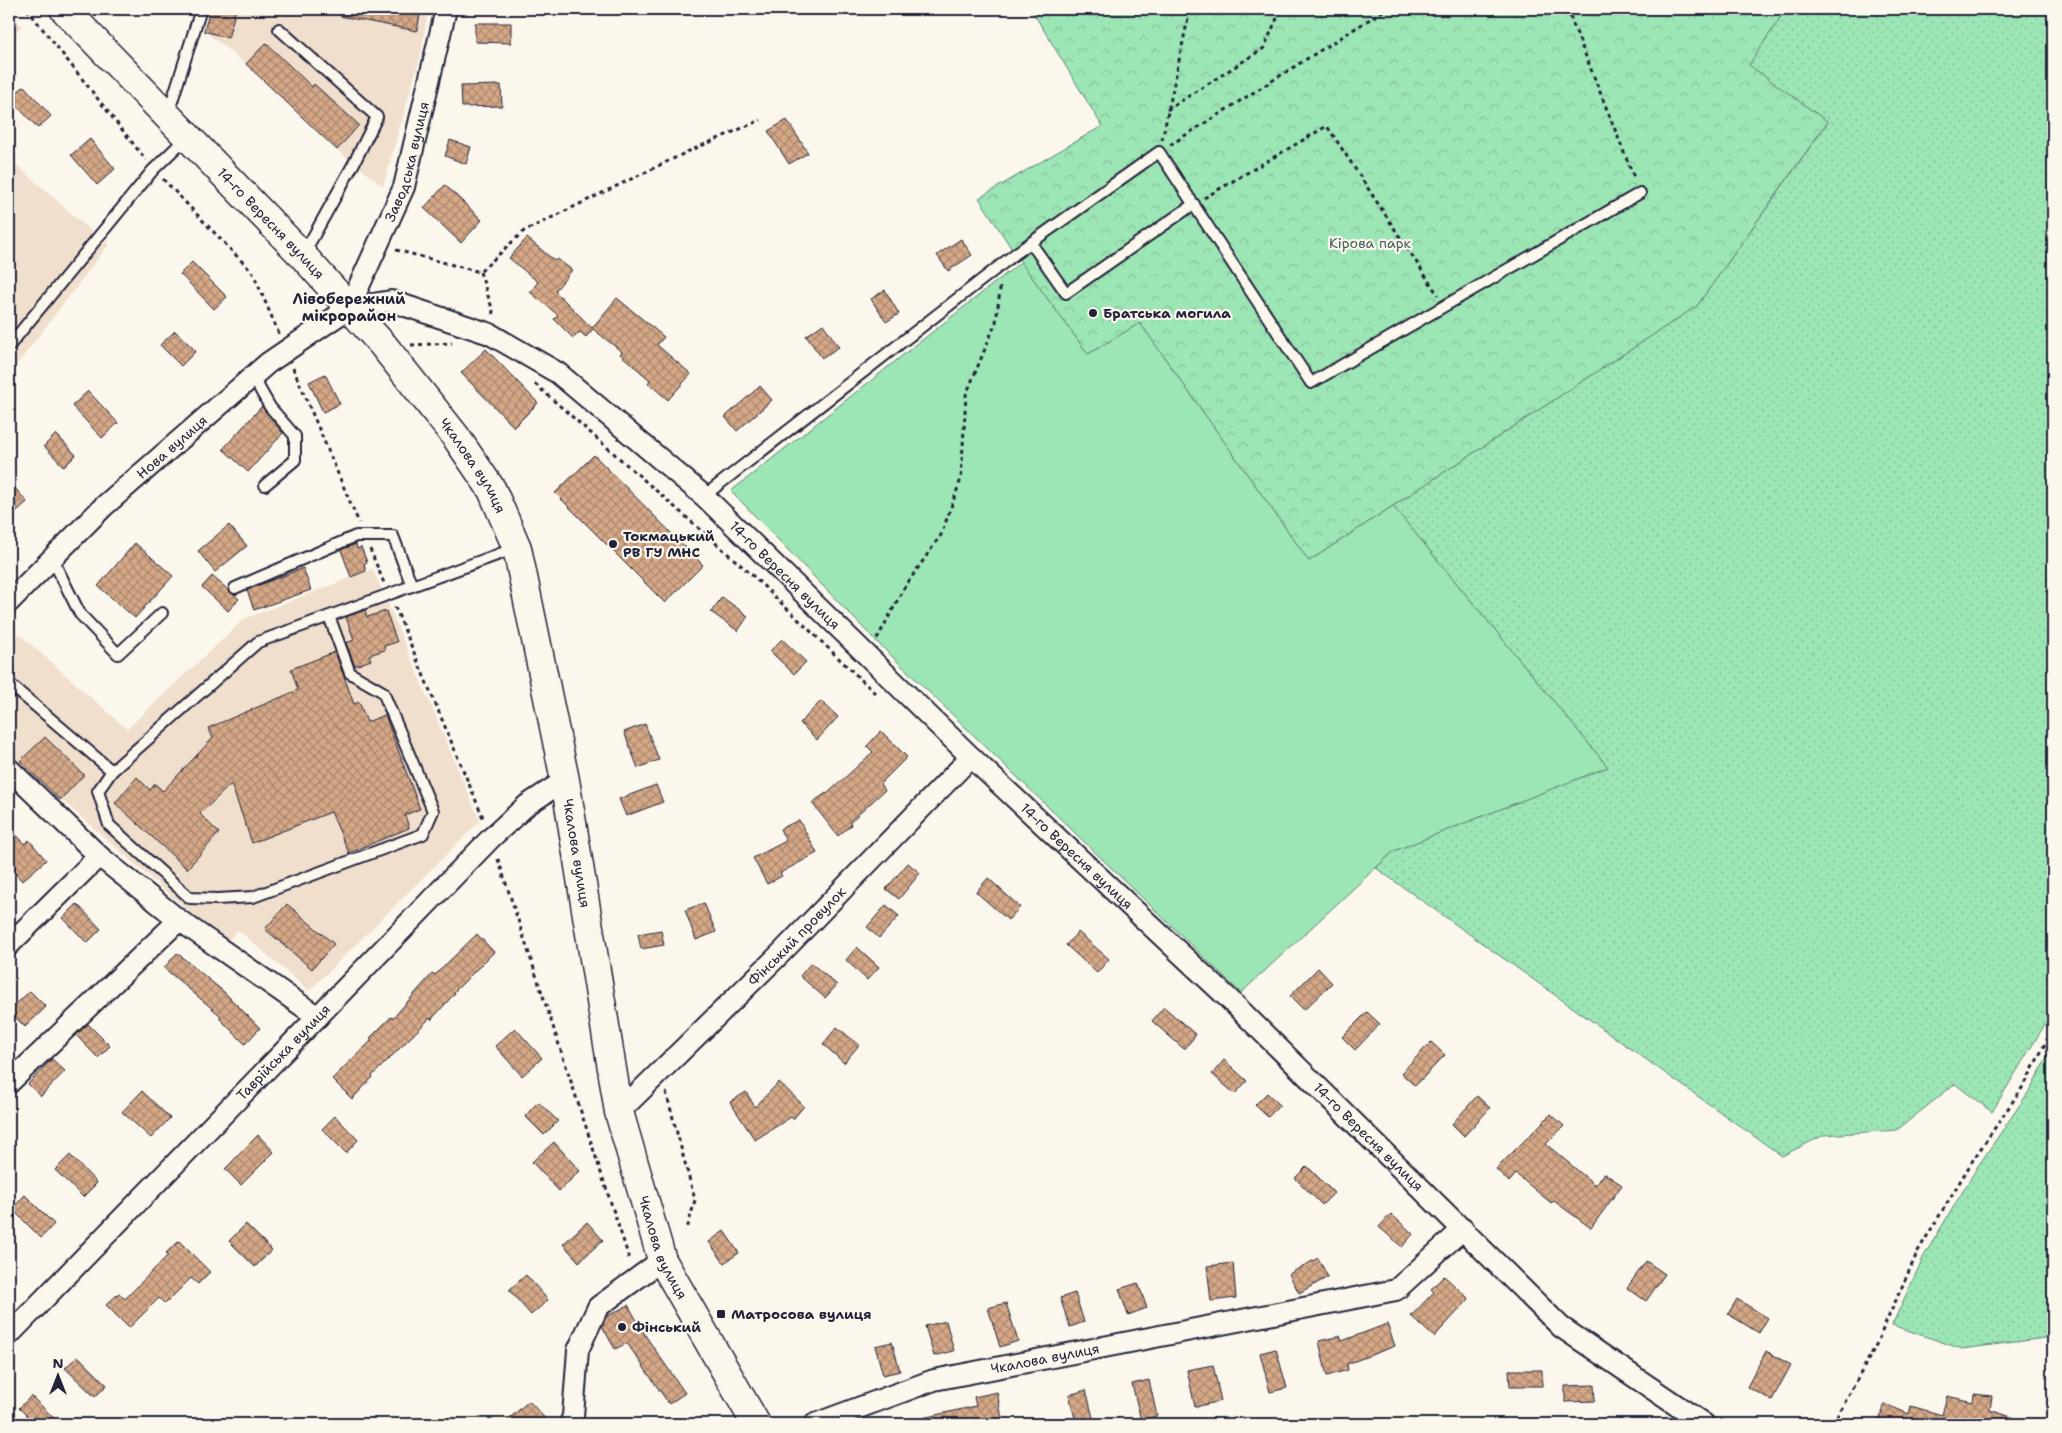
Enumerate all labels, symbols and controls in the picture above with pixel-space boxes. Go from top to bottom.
street label: Заводська вулиця [380,100,433,225]
street label: 14-го Вересня вулиця [213,164,328,283]
park label: Кірова парк [1329,234,1412,252]
district label: Лівобережний мікрорайон [293,289,406,326]
place label: Братська могила [1103,304,1231,322]
marker: Братська могила [1087,307,1099,319]
street label: Нова вулиця [133,411,211,483]
street label: Чкалова вулиця [435,414,510,516]
street label: 14-го Вересня вулиця [726,517,844,633]
place label: Токмацький РВ ГУ МНС [623,527,715,561]
marker: Токмацький РВ ГУ МНС [607,538,619,550]
street label: Чкалова вулиця [559,797,595,909]
street label: 14-го Вересня вулиця [1017,799,1137,913]
street label: Фінський провулок [744,882,850,990]
street label: Таврійська вулиця [233,1000,334,1104]
street label: 14-го Вересня вулиця [1310,1079,1427,1195]
street label: Чкалова вулиця [635,1194,692,1302]
place label: Матросова вулиця [731,1305,871,1323]
marker: Матросова вулиця [715,1308,727,1320]
place label: Фінський [632,1318,701,1336]
marker: Фінський [616,1321,628,1333]
street label: Чкалова вулиця [989,1339,1101,1378]
north arrow [32,1350,82,1400]
text: N [52,1354,64,1372]

